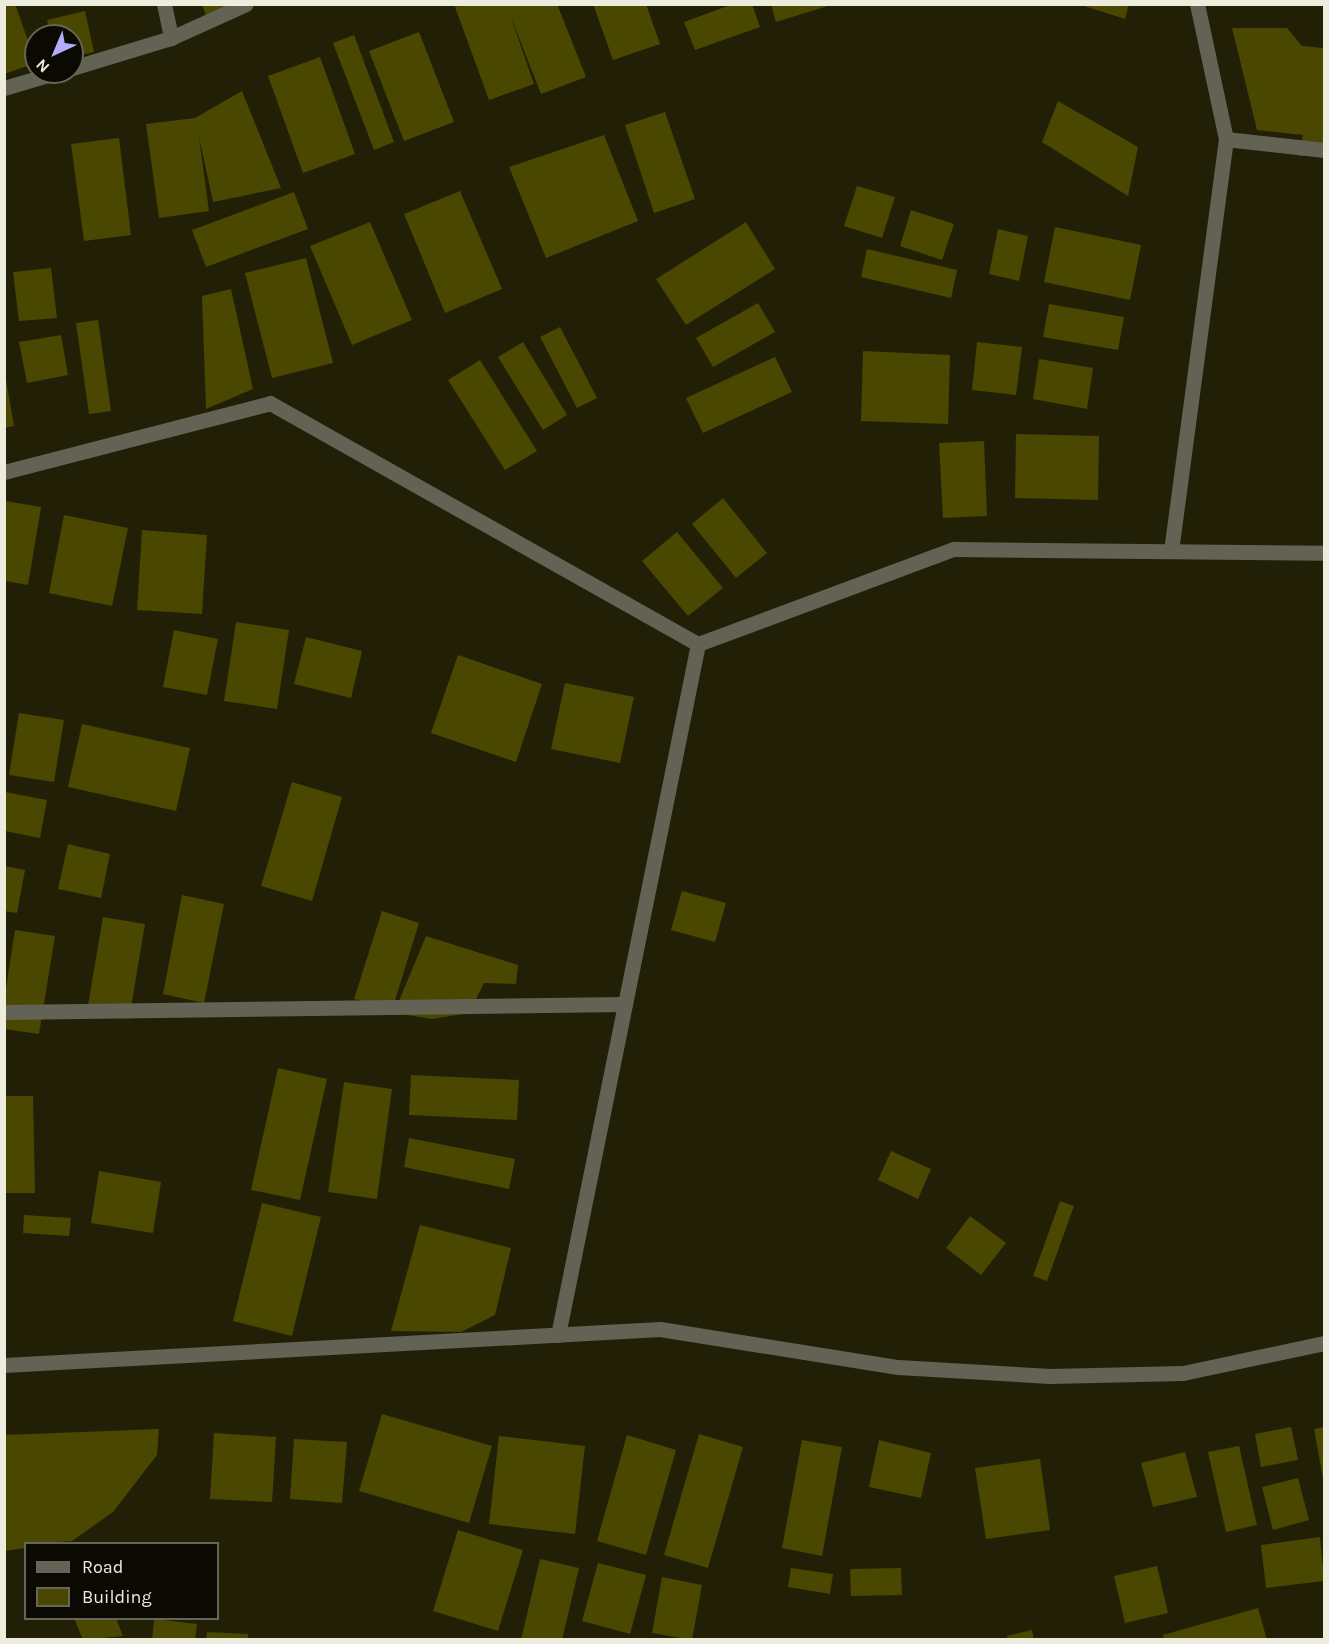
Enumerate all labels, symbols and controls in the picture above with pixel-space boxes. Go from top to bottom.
north arrow [24,24,84,84]
text: N [32,55,53,77]
legend [24,1542,219,1620]
text: Road [82,1556,123,1578]
text: Building [82,1586,152,1608]

